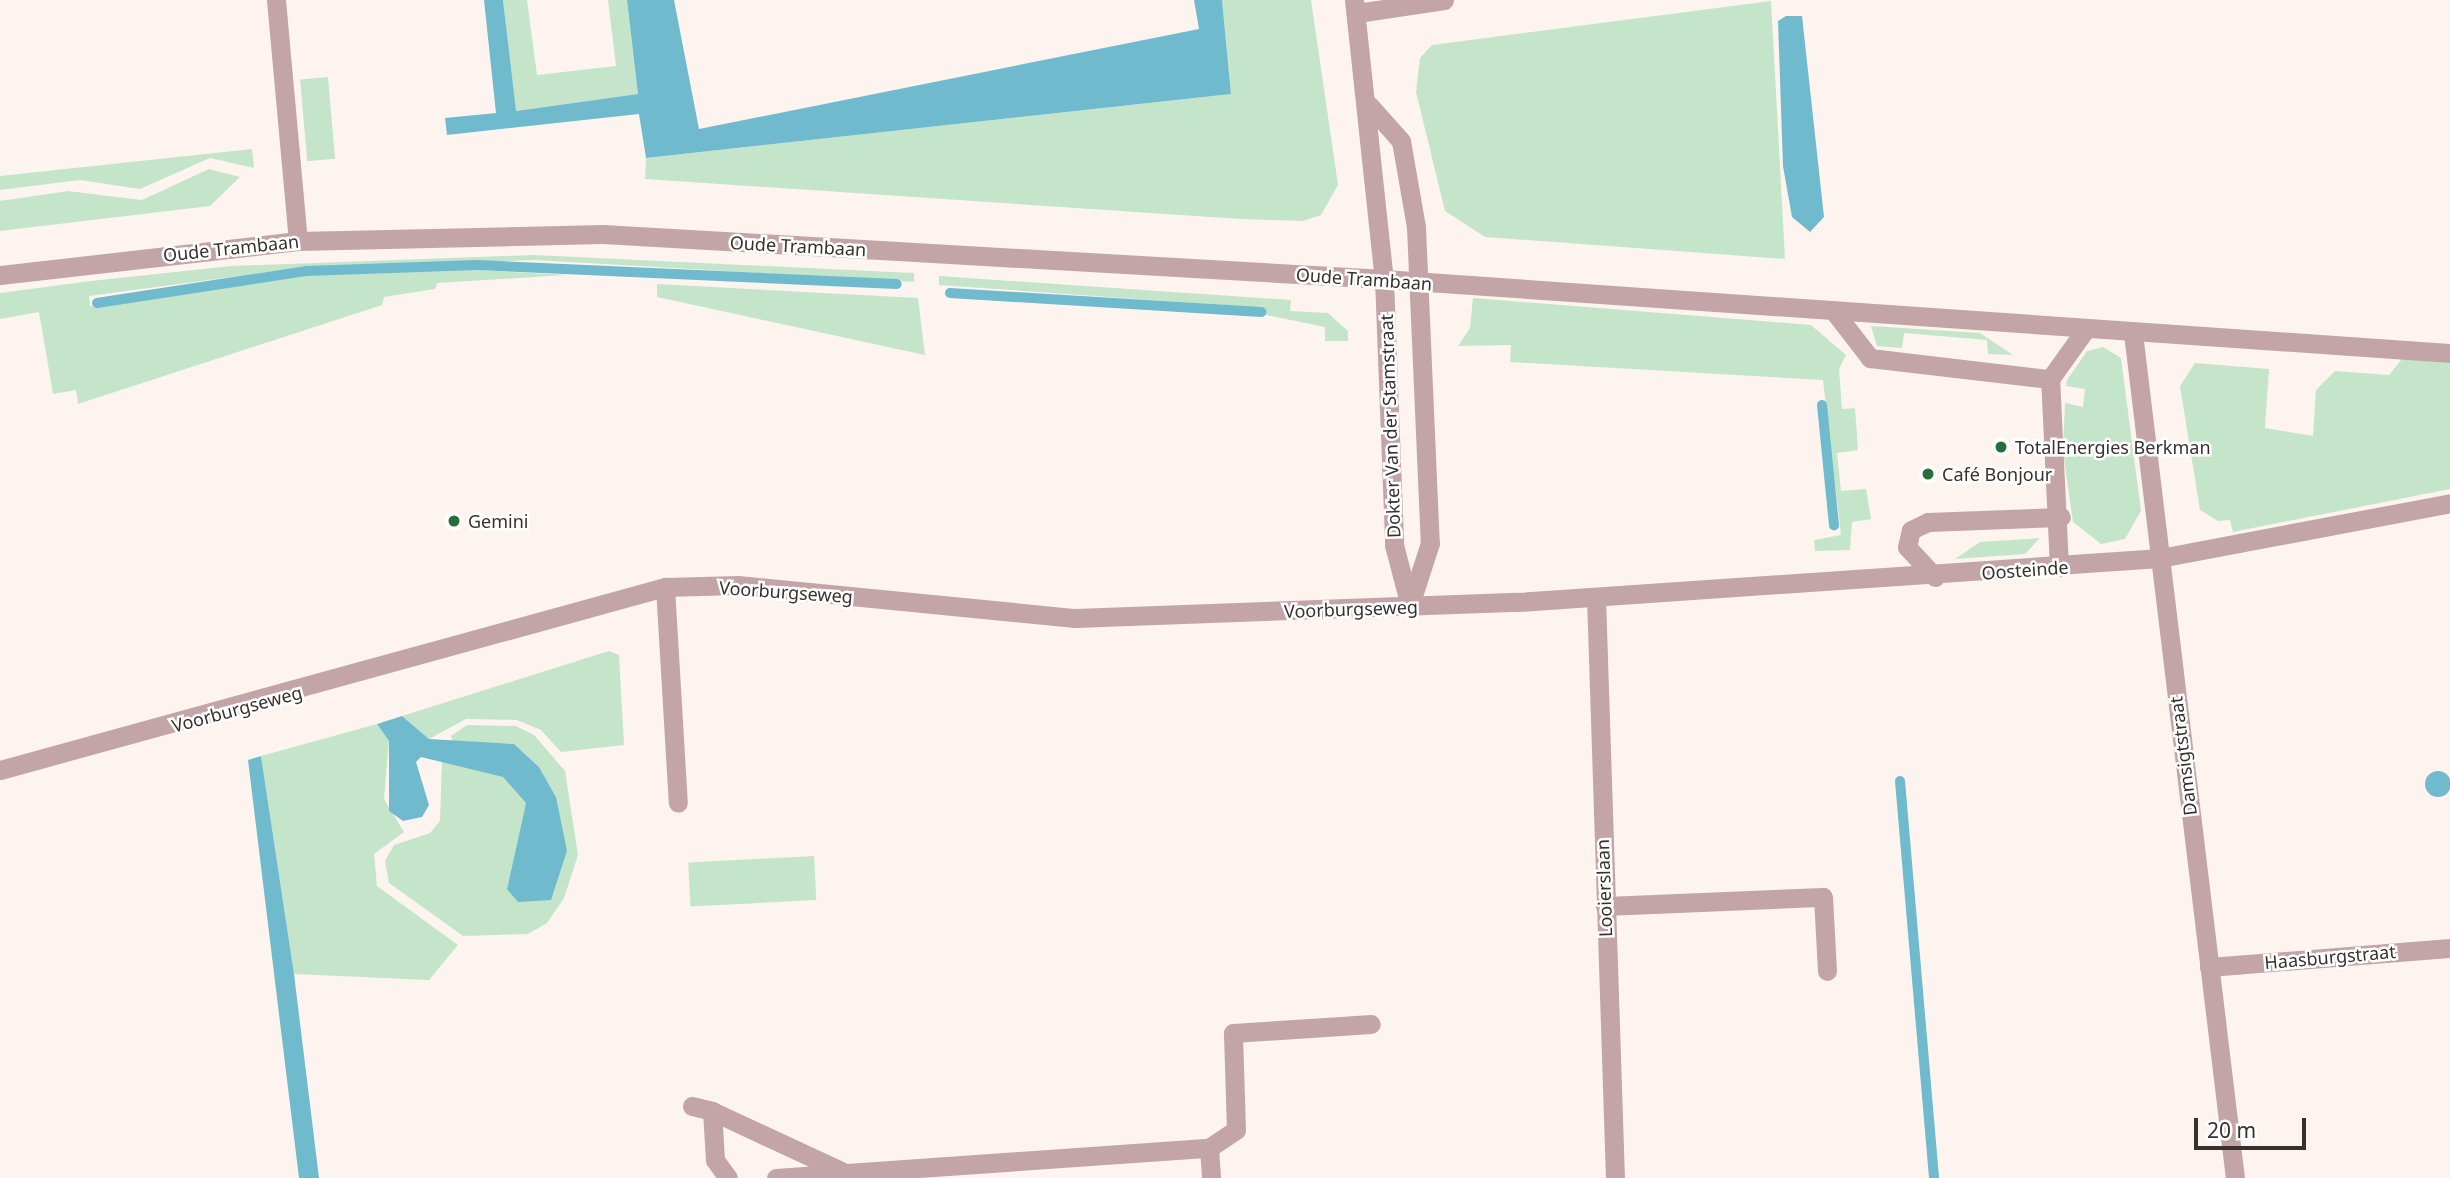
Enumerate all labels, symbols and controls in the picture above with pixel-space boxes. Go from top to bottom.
street label: Oude Trambaan [162,230,300,266]
street label: Oude Trambaan [729,232,867,260]
street label: Oude Trambaan [1295,263,1433,295]
street label: Dokter Van der Stamstraat [1375,314,1405,538]
place label: TotalEnergies Berkman [2015,436,2211,458]
marker: TotalEnergies Berkman [1993,439,2009,455]
place label: Café Bonjour [1942,463,2052,485]
marker: Café Bonjour [1920,466,1936,482]
place label: Gemini [468,510,528,532]
marker: Gemini [446,513,462,529]
street label: Oosteinde [1981,556,2069,584]
street label: Voorburgseweg [718,577,854,607]
street label: Voorburgseweg [1284,596,1418,622]
street label: Voorburgseweg [170,681,304,737]
street label: Damsigtstraat [2165,695,2201,817]
street label: Looierslaan [1591,839,1617,937]
street label: Haasburgstraat [2264,941,2396,973]
scale bar [2198,1104,2310,1148]
text: 20 m [2207,1116,2256,1144]

